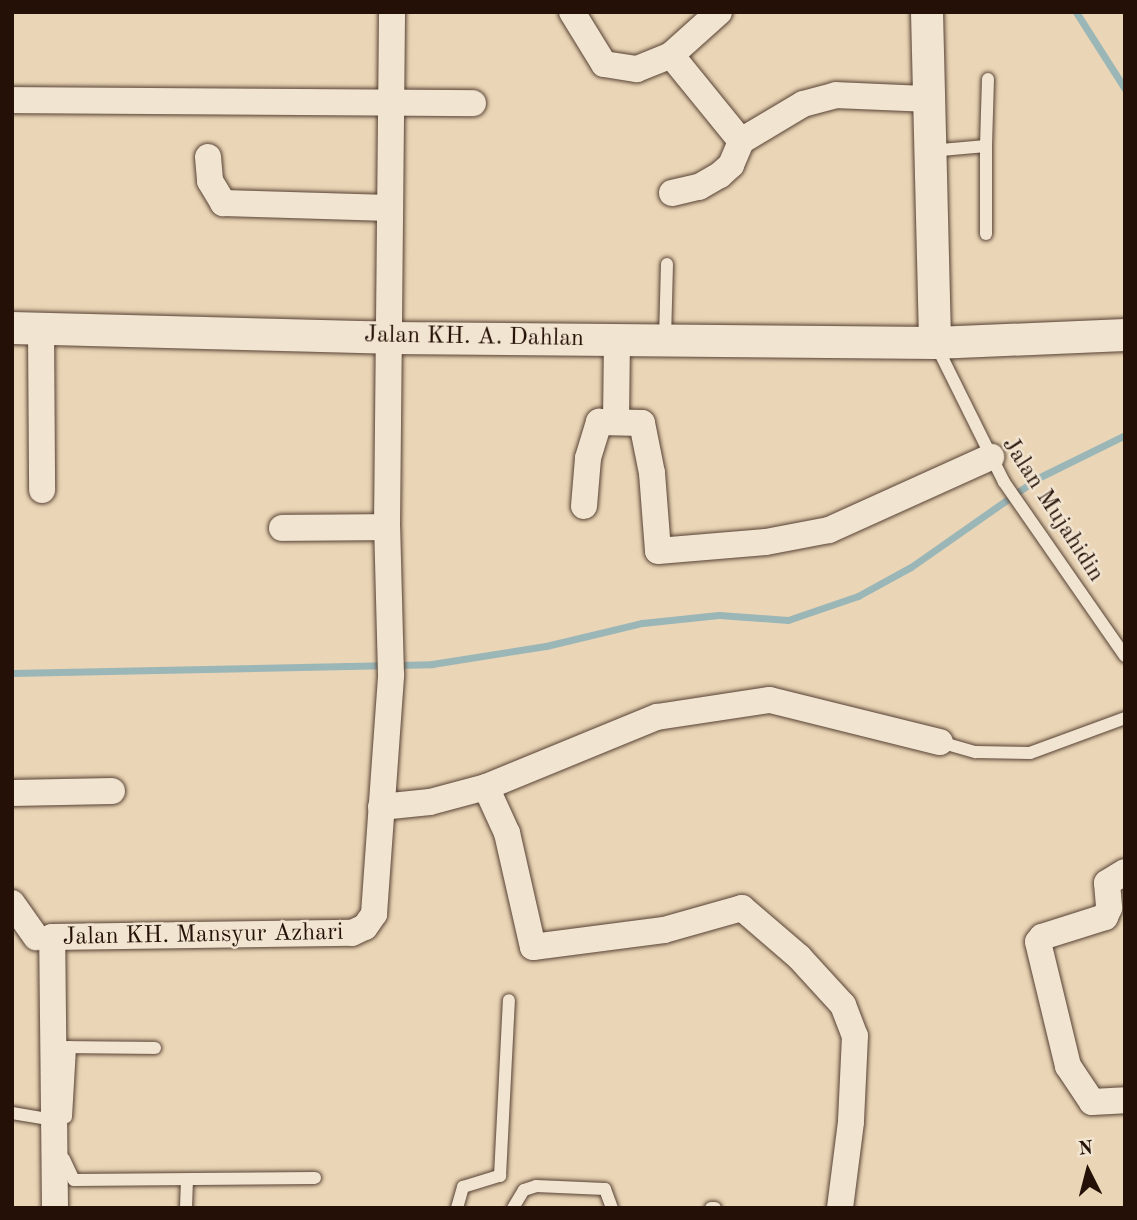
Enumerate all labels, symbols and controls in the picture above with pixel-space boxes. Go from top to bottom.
street label: Jalan KH. A. Dahlan [364,322,584,354]
street label: Jalan Mujahidin [995,432,1109,588]
street label: Jalan KH. Mansyur Azhari [62,919,344,953]
north arrow [1053,1136,1123,1206]
text: N [1078,1139,1094,1160]

